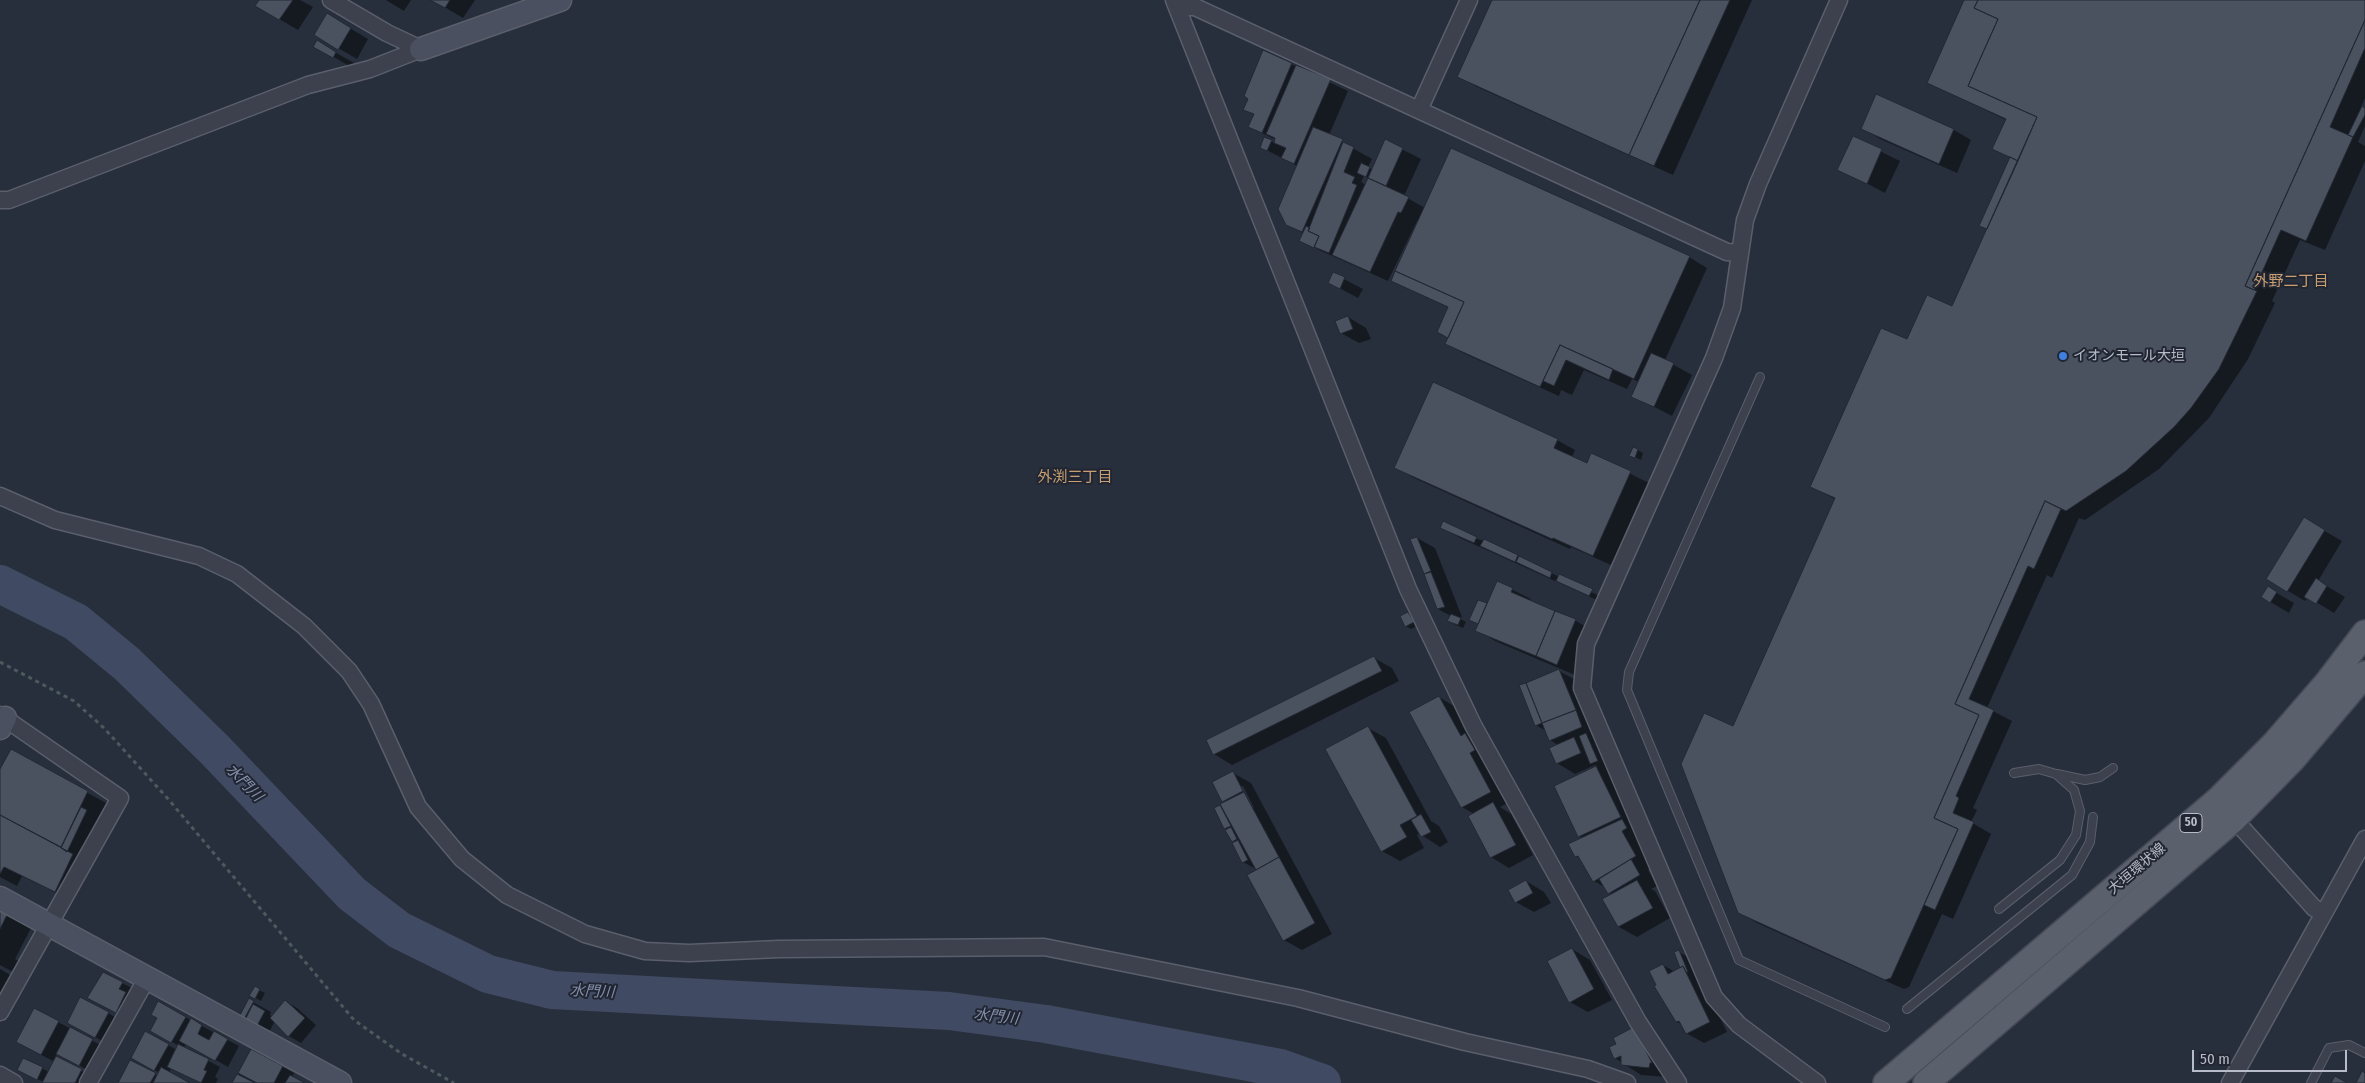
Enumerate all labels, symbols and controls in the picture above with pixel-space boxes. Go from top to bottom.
district label: 外野二丁目 [2254,273,2328,291]
place label: イオンモール大垣 [2073,348,2185,364]
marker: イオンモール大垣 [2057,350,2069,362]
district label: 外渕三丁目 [1038,469,1112,487]
water label: 水門川 [222,761,266,805]
road number: 50 [2180,814,2202,832]
street label: 大垣環状線 [2105,840,2169,898]
water label: 水門川 [569,982,615,1002]
water label: 水門川 [973,1005,1019,1029]
scale bar [2195,1040,2350,1072]
text: 50 m [2200,1050,2230,1068]

